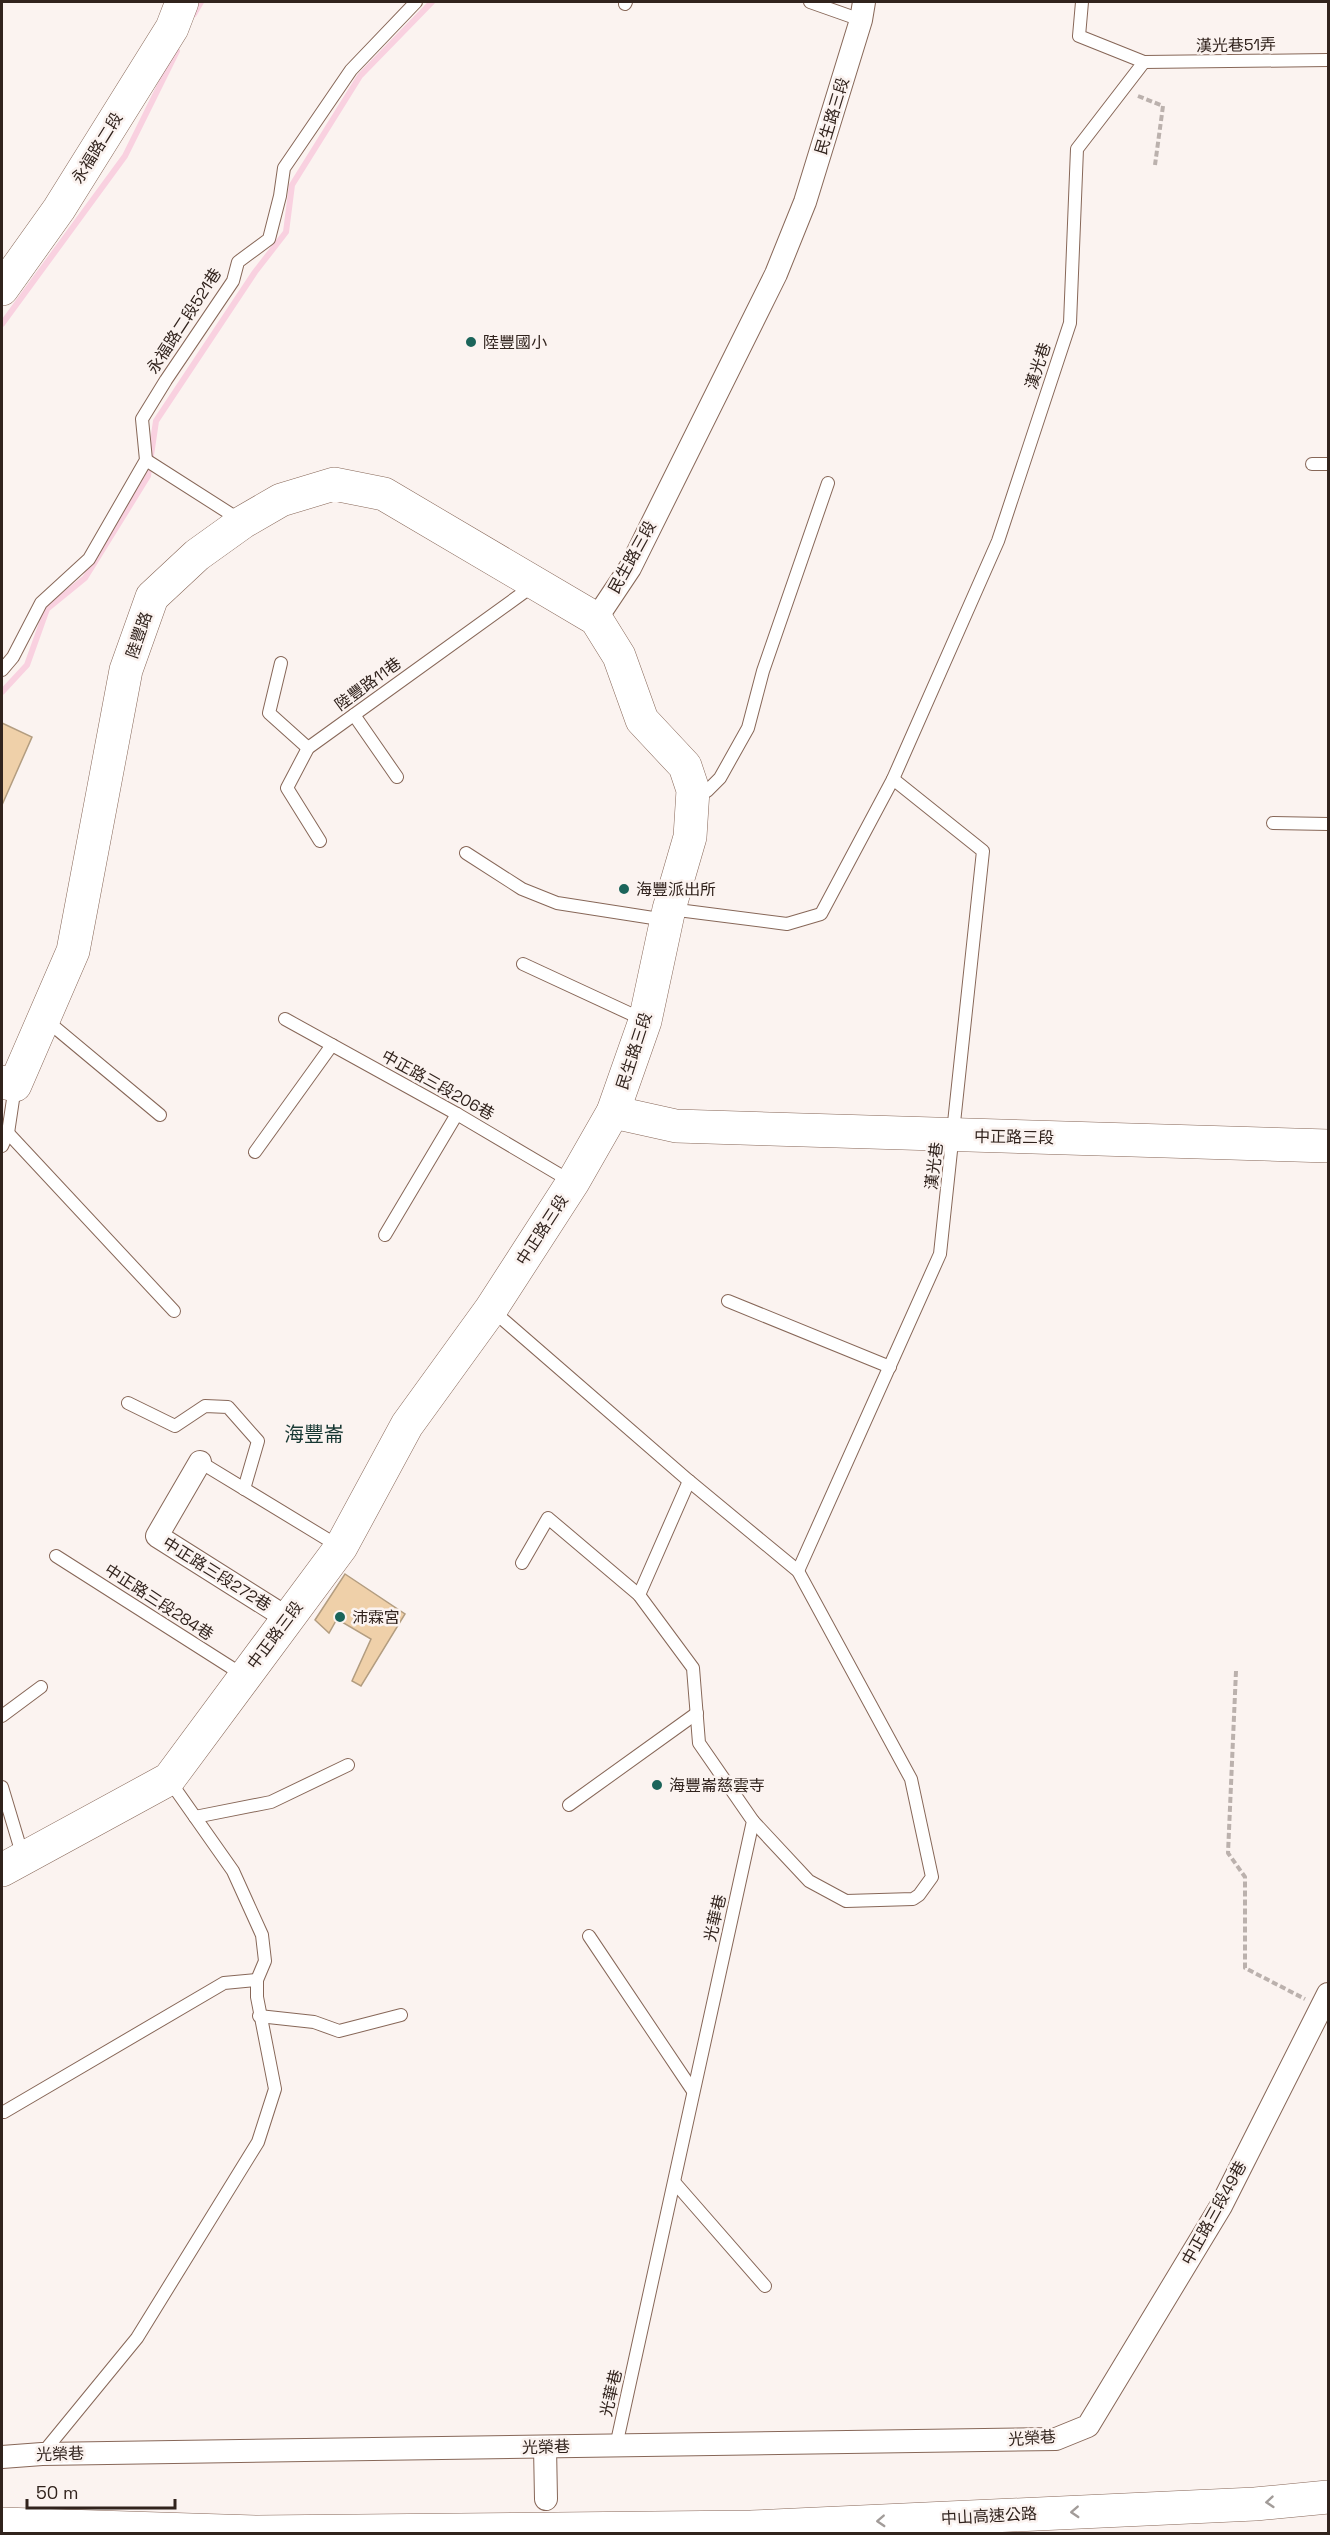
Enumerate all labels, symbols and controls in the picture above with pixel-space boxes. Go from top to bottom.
street label: 漢光巷51弄 [1196,34,1276,56]
street label: 民生路三段 [810,75,854,157]
street label: 永福路二段 [67,109,127,187]
street label: 永福路二段521巷 [142,264,226,378]
place label: 陸豐國小 [483,332,547,353]
marker: 陸豐國小 [464,335,478,349]
street label: 漢光巷 [1021,340,1055,392]
street label: 民生路三段 [603,517,661,597]
street label: 陸豐路 [121,609,157,661]
street label: 陸豐路11巷 [331,653,405,715]
place label: 海豐派出所 [636,879,716,900]
marker: 海豐派出所 [617,882,631,896]
street label: 民生路三段 [612,1010,656,1092]
street label: 中正路三段206巷 [378,1045,498,1125]
street label: 中正路三段 [974,1126,1054,1148]
street label: 漢光巷 [921,1141,947,1191]
street label: 中正路三段 [511,1191,573,1269]
district label: 海豐崙 [284,1421,344,1447]
street label: 中正路三段272巷 [159,1532,275,1616]
street label: 中正路三段284巷 [101,1559,217,1645]
street label: 中正路三段 [243,1597,307,1673]
place label: 沛霖宮 [352,1607,400,1628]
marker: 沛霖宮 [333,1610,347,1624]
place label: 海豐崙慈雲寺 [669,1775,765,1796]
marker: 海豐崙慈雲寺 [650,1778,664,1792]
street label: 光華巷 [699,1892,731,1944]
street label: 中正路三段49巷 [1177,2157,1251,2269]
street label: 光華巷 [595,2367,627,2419]
street label: 光榮巷 [1007,2426,1057,2450]
street label: 光榮巷 [522,2436,570,2458]
street label: 光榮巷 [36,2443,84,2465]
scale bar [27,2472,176,2510]
text: 50 m [36,2481,78,2504]
one-way arrow [1266,2495,1275,2508]
street label: 中山高速公路 [941,2503,1037,2529]
one-way arrow [1071,2506,1080,2519]
one-way arrow [876,2515,885,2528]

